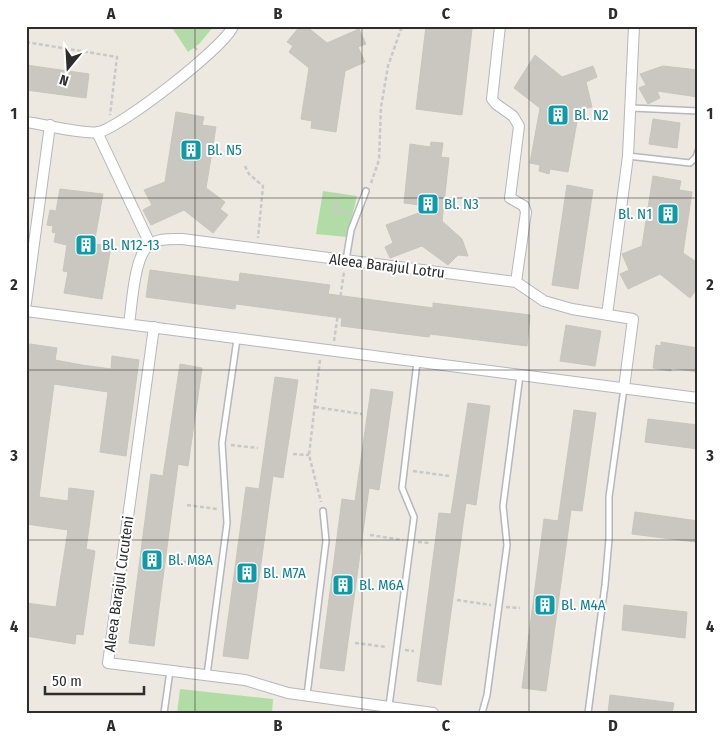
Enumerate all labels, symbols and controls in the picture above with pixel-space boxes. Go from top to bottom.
text: A [106,4,116,23]
text: B [274,4,283,23]
text: C [442,4,451,23]
text: D [608,4,618,23]
north arrow [42,42,92,92]
text: N [58,71,71,89]
building icon: Bl. N2 [546,103,570,127]
text: 1 [11,104,17,123]
text: 1 [707,104,713,123]
place label: Bl. N2 [574,106,609,124]
building icon: Bl. N5 [179,138,203,162]
place label: Bl. N5 [207,141,242,159]
building icon: Bl. N3 [416,192,440,216]
place label: Bl. N3 [444,195,479,213]
building icon: Bl. N1 [656,202,680,226]
place label: Bl. N1 [618,205,652,223]
building icon: Bl. N12-13 [74,233,98,257]
place label: Bl. N12-13 [102,236,160,254]
street label: Aleea Barajul Lotru [328,250,446,282]
text: 2 [9,275,18,294]
text: 2 [705,275,714,294]
text: 3 [9,446,18,465]
text: 3 [705,446,714,465]
street label: Aleea Barajul Cucuteni [101,515,137,653]
building icon: Bl. M8A [140,548,164,572]
place label: Bl. M8A [168,551,213,569]
building icon: Bl. M7A [235,561,259,585]
place label: Bl. M7A [263,564,306,582]
building icon: Bl. M6A [331,573,355,597]
place label: Bl. M6A [359,576,404,594]
building icon: Bl. M4A [533,593,557,617]
place label: Bl. M4A [561,596,606,614]
text: 4 [10,617,18,636]
text: 4 [706,617,714,636]
scale bar [45,664,144,696]
text: 50 m [52,672,82,690]
text: A [106,716,116,735]
text: B [274,716,283,735]
text: C [442,716,451,735]
text: D [608,716,618,735]

